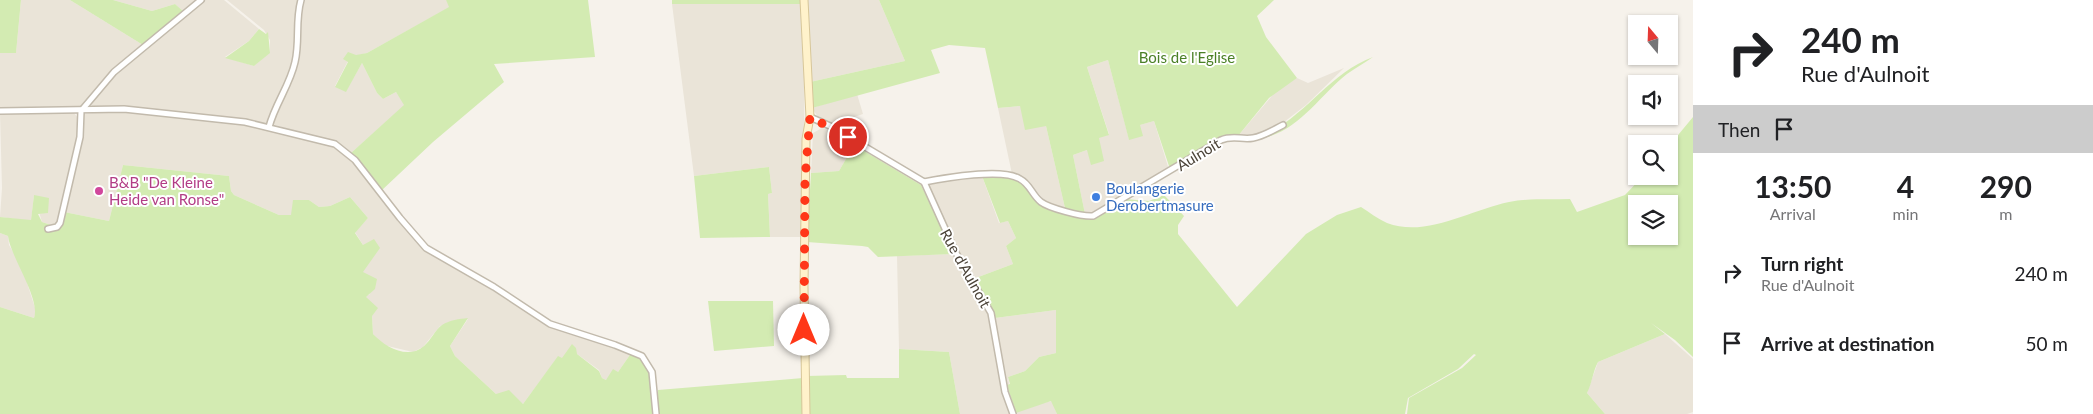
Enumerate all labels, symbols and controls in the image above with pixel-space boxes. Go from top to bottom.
north arrow [1628,15,1678,65]
map controls [1628,15,1678,245]
text: 240 m [1801,18,1900,60]
icon: right [1718,20,1783,85]
park label: Bois de l'Eglise [1139,48,1235,66]
text: Rue d'Aulnoit [1801,60,1929,87]
button: sound [1628,75,1678,125]
icon: arrive [1770,115,1798,143]
pin [827,116,869,158]
text: Then [1718,118,1760,141]
icon: arrive [834,123,862,151]
street label: Aulnoit [1173,134,1224,174]
button: search [1628,135,1678,185]
text: 13:50 [1754,168,1831,204]
text: 4 [1897,168,1914,204]
text: 290 [1980,168,2032,204]
place label: B&B "De Kleine Heide van Ronse" [109,173,224,208]
place label: Boulangerie Derobertmasure [1106,179,1214,214]
marker: B&B "De Kleine Heide van Ronse" [93,185,105,197]
marker: Boulangerie Derobertmasure [1090,191,1102,203]
button: layers [1628,195,1678,245]
text: Arrival [1770,204,1816,223]
text: min [1893,204,1919,223]
text: m [1999,204,2012,223]
street label: Rue d'Aulnoit [937,225,995,311]
text: Turn right [1761,252,1843,275]
icon: right [1718,259,1746,287]
text: 240 m [2014,262,2068,285]
text: Rue d'Aulnoit [1761,275,1854,294]
position arrow [777,303,829,355]
icon: arrive [1718,329,1746,357]
text: Arrive at destination [1761,332,1934,355]
text: 50 m [2025,332,2068,355]

